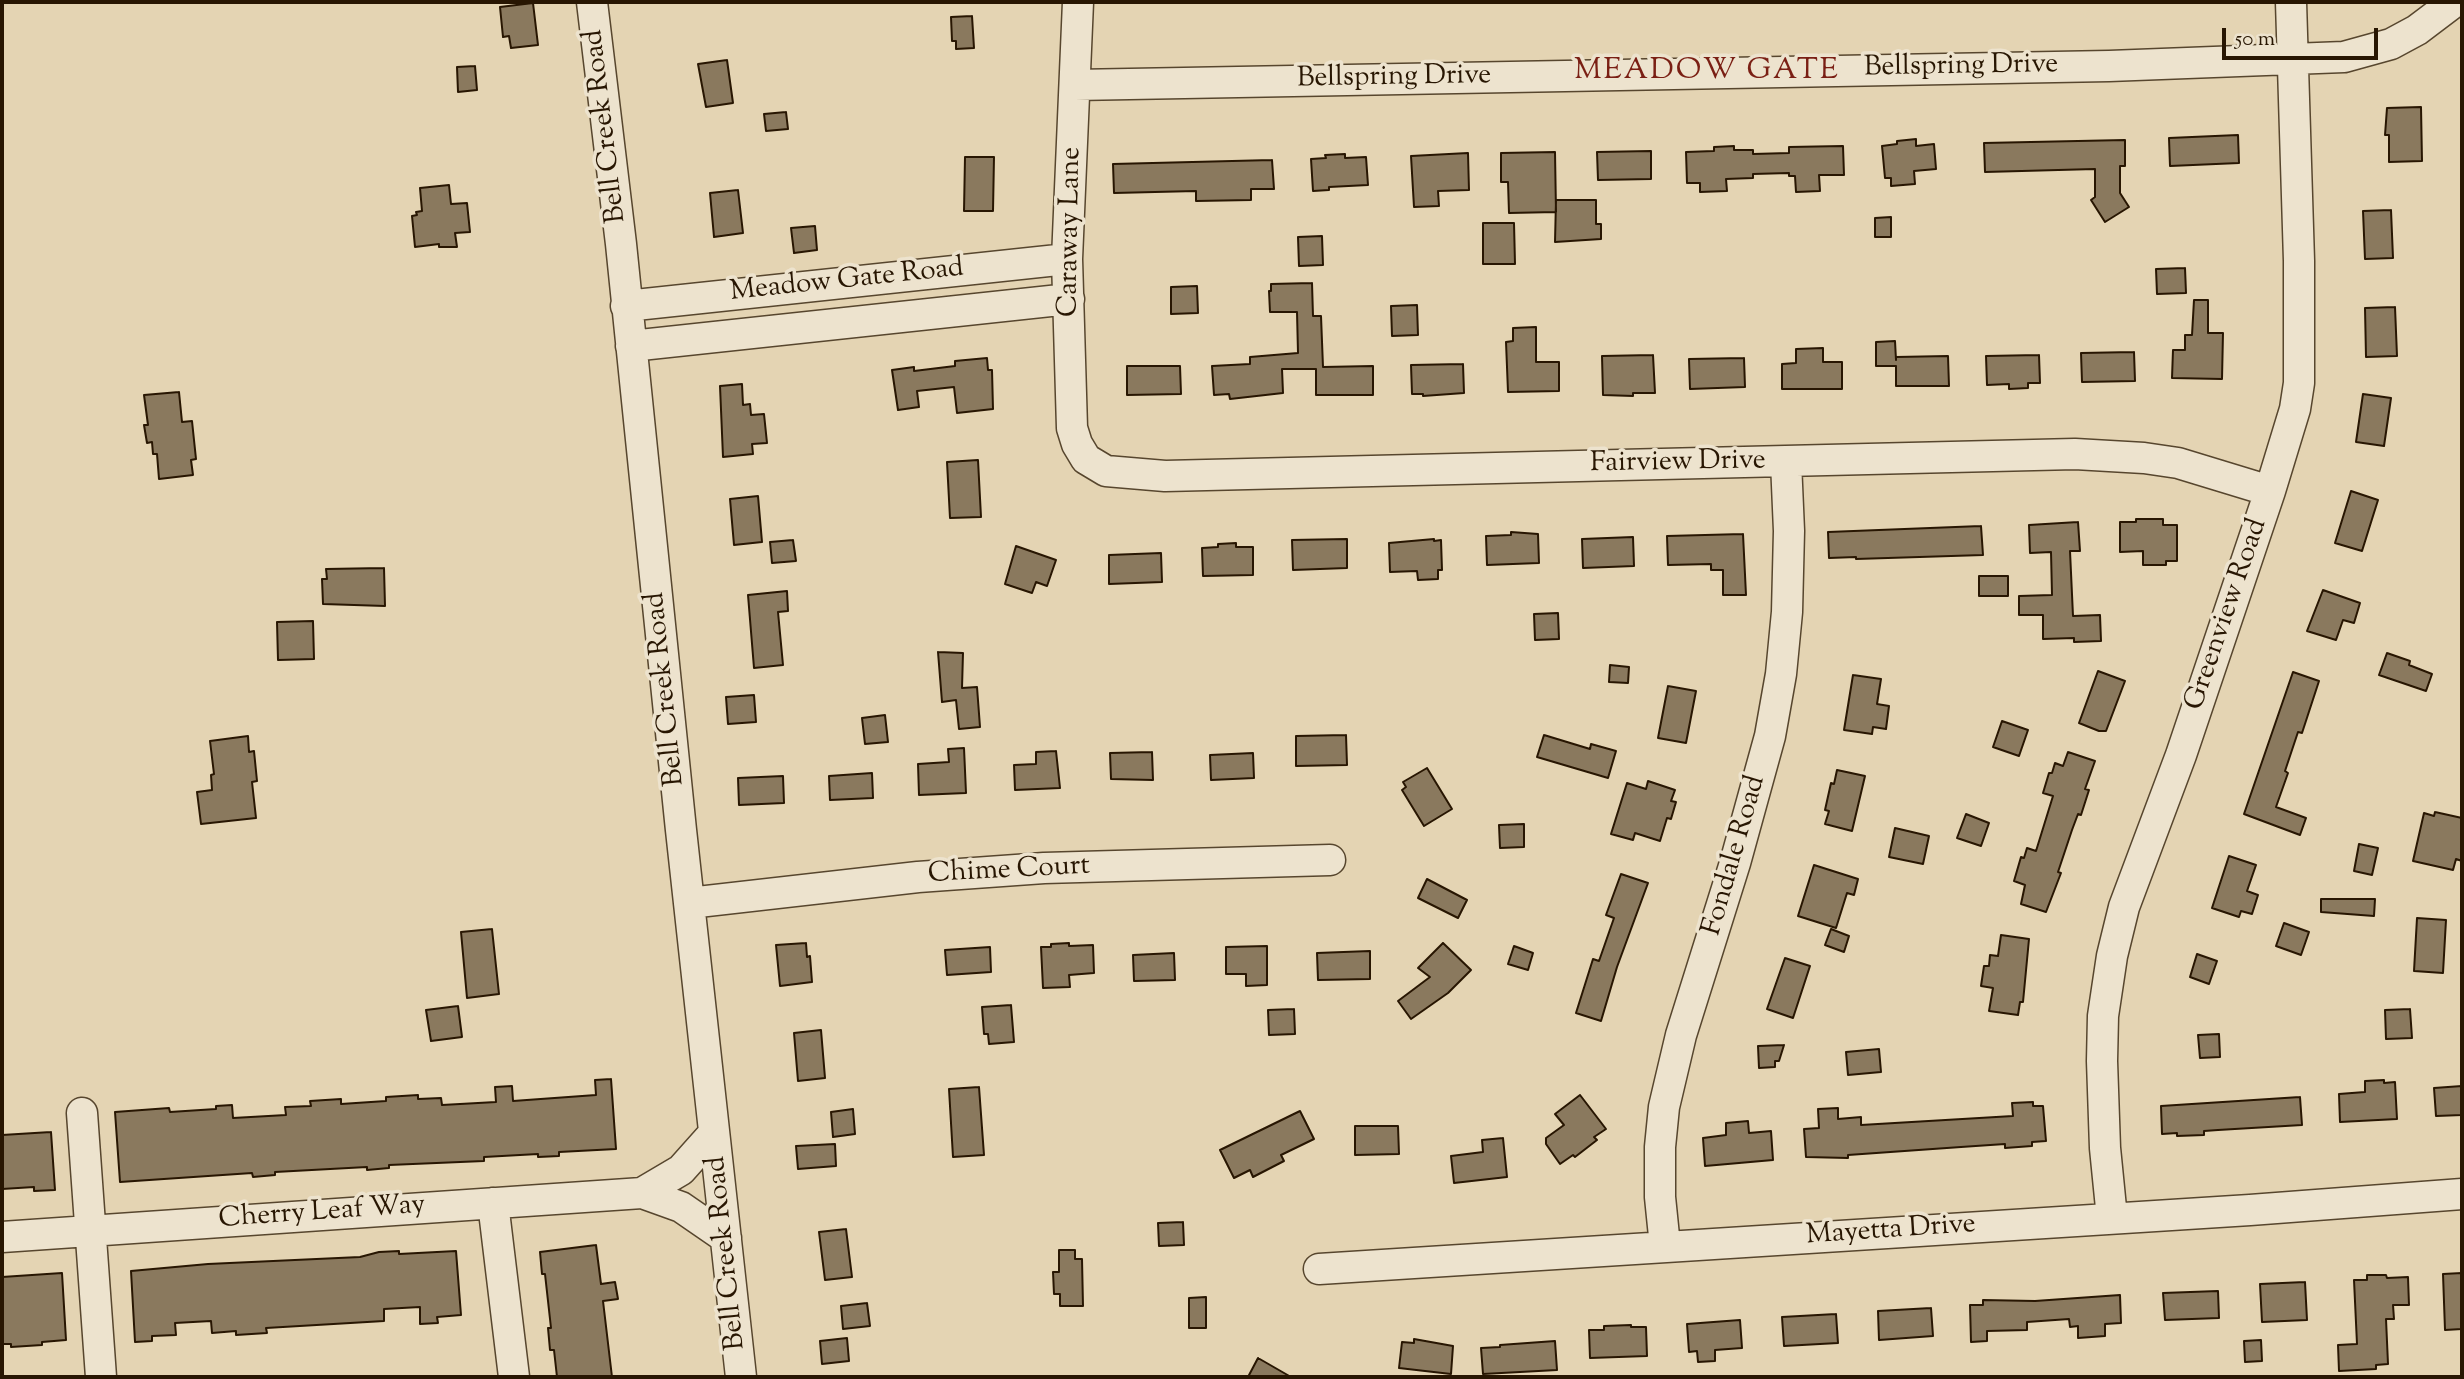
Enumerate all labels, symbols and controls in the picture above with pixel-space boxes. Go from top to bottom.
scale bar [2226,14,2382,58]
text: 50 m [2235,25,2275,55]
street label: Bell Creek Road [578,27,636,225]
street label: Bellspring Drive [1864,50,2058,86]
district label: MEADOW GATE [1575,55,1839,91]
street label: Bellspring Drive [1297,61,1491,97]
street label: Caraway Lane [1054,147,1090,317]
street label: Meadow Gate Road [728,253,966,311]
street label: Fairview Drive [1590,446,1766,482]
street label: Greenview Road [2180,515,2276,715]
street label: Bell Creek Road [640,590,694,788]
street label: Fondale Road [1697,772,1775,940]
street label: Chime Court [927,851,1091,893]
street label: Bell Creek Road [701,1154,755,1352]
street label: Cherry Leaf Way [218,1190,426,1238]
street label: Mayetta Drive [1805,1209,1977,1255]

